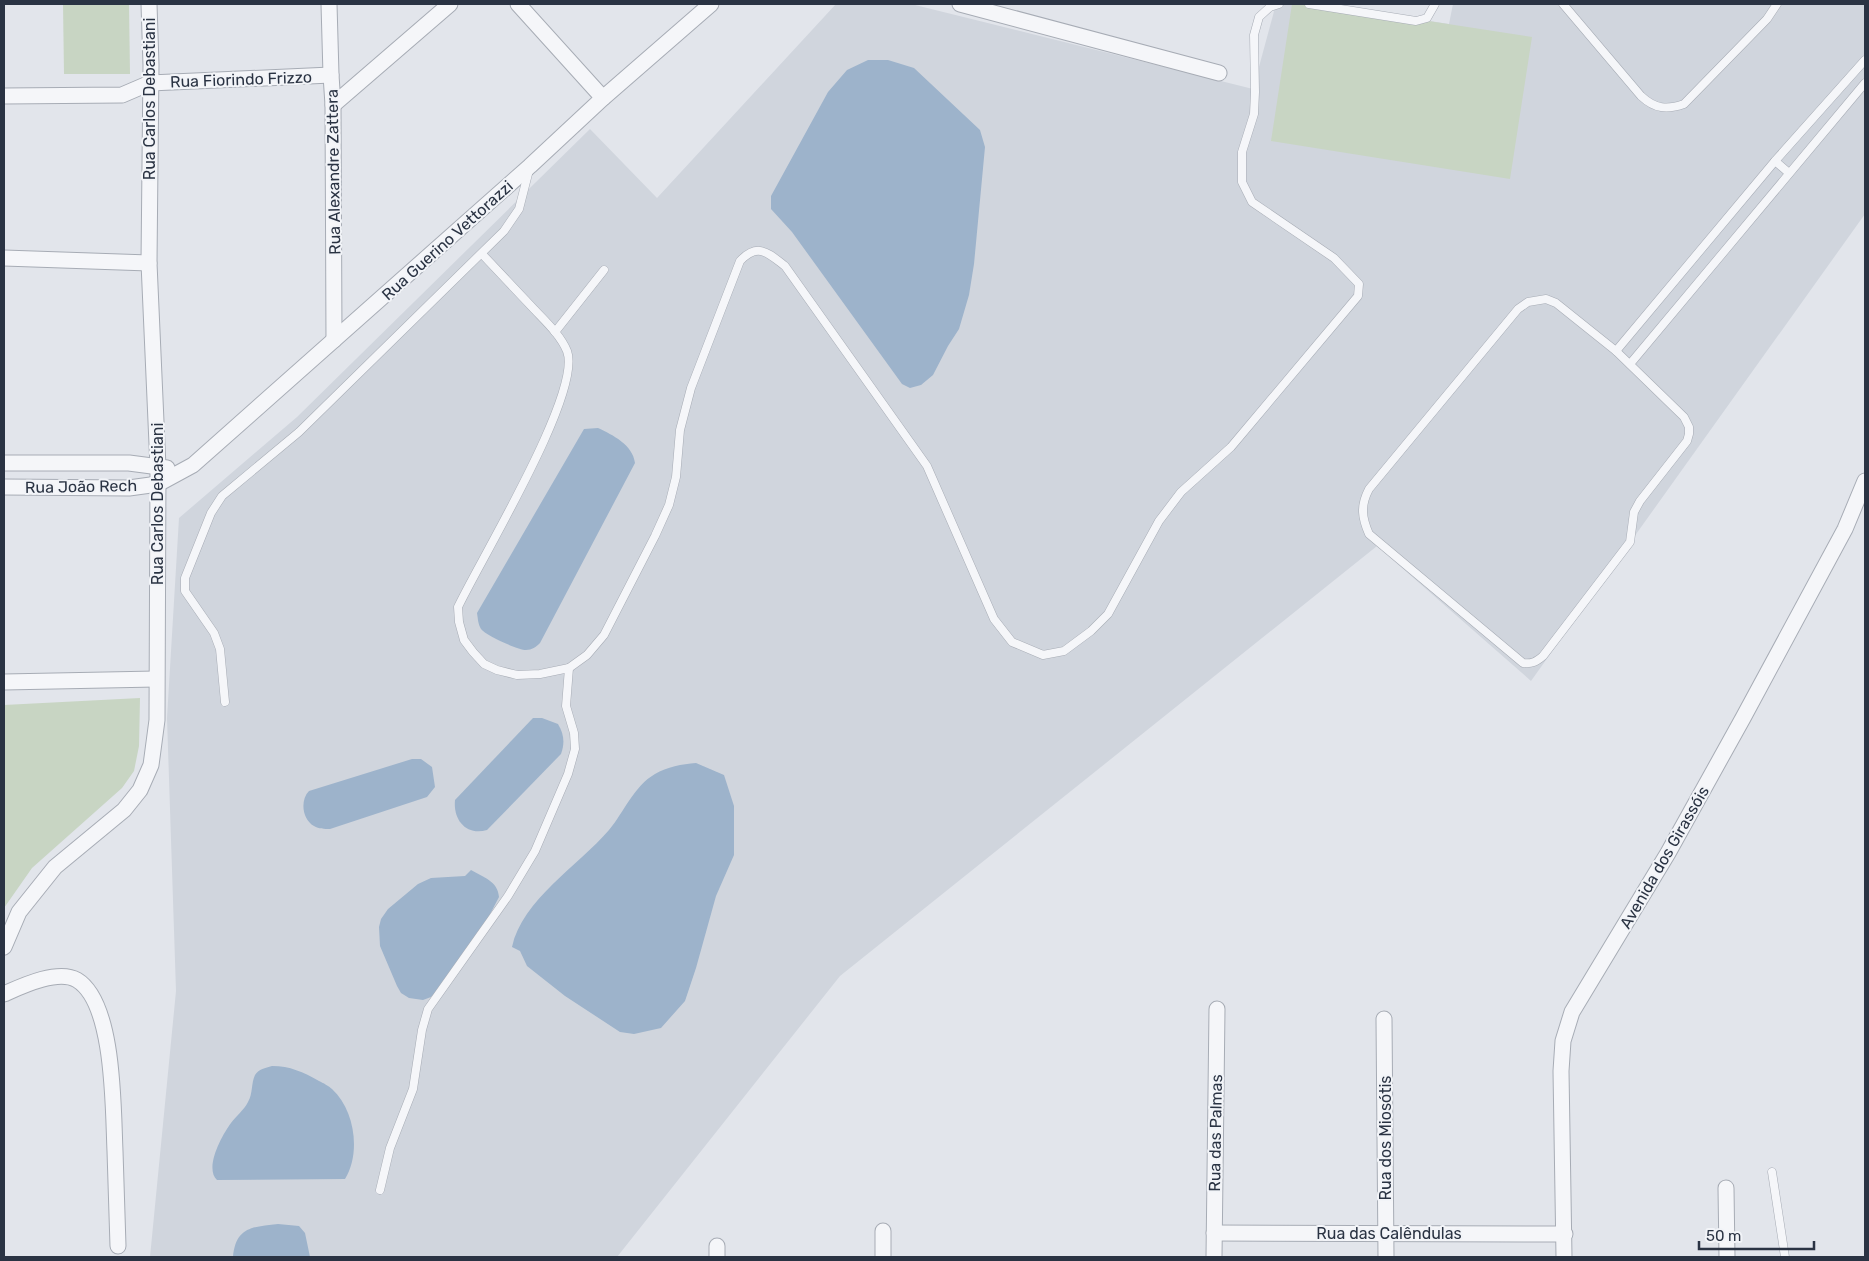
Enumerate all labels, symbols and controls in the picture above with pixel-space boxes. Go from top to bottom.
street label: Rua Carlos Debastiani [140,18,159,180]
street label: Rua Fiorindo Frizzo [170,68,312,91]
street label: Rua Alexandre Zattera [323,89,344,255]
street label: Rua Guerino Vettorazzi [378,176,517,304]
street label: Rua Carlos Debastiani [148,423,167,585]
street label: Rua João Rech [25,476,137,497]
street label: Avenida dos Girassóis [1616,783,1713,932]
street label: Rua das Palmas [1205,1074,1226,1192]
street label: Rua dos Miosótis [1376,1076,1395,1200]
scale bar [1699,1218,1814,1250]
street label: Rua das Calêndulas [1316,1224,1462,1243]
text: 50 m [1706,1227,1741,1245]

